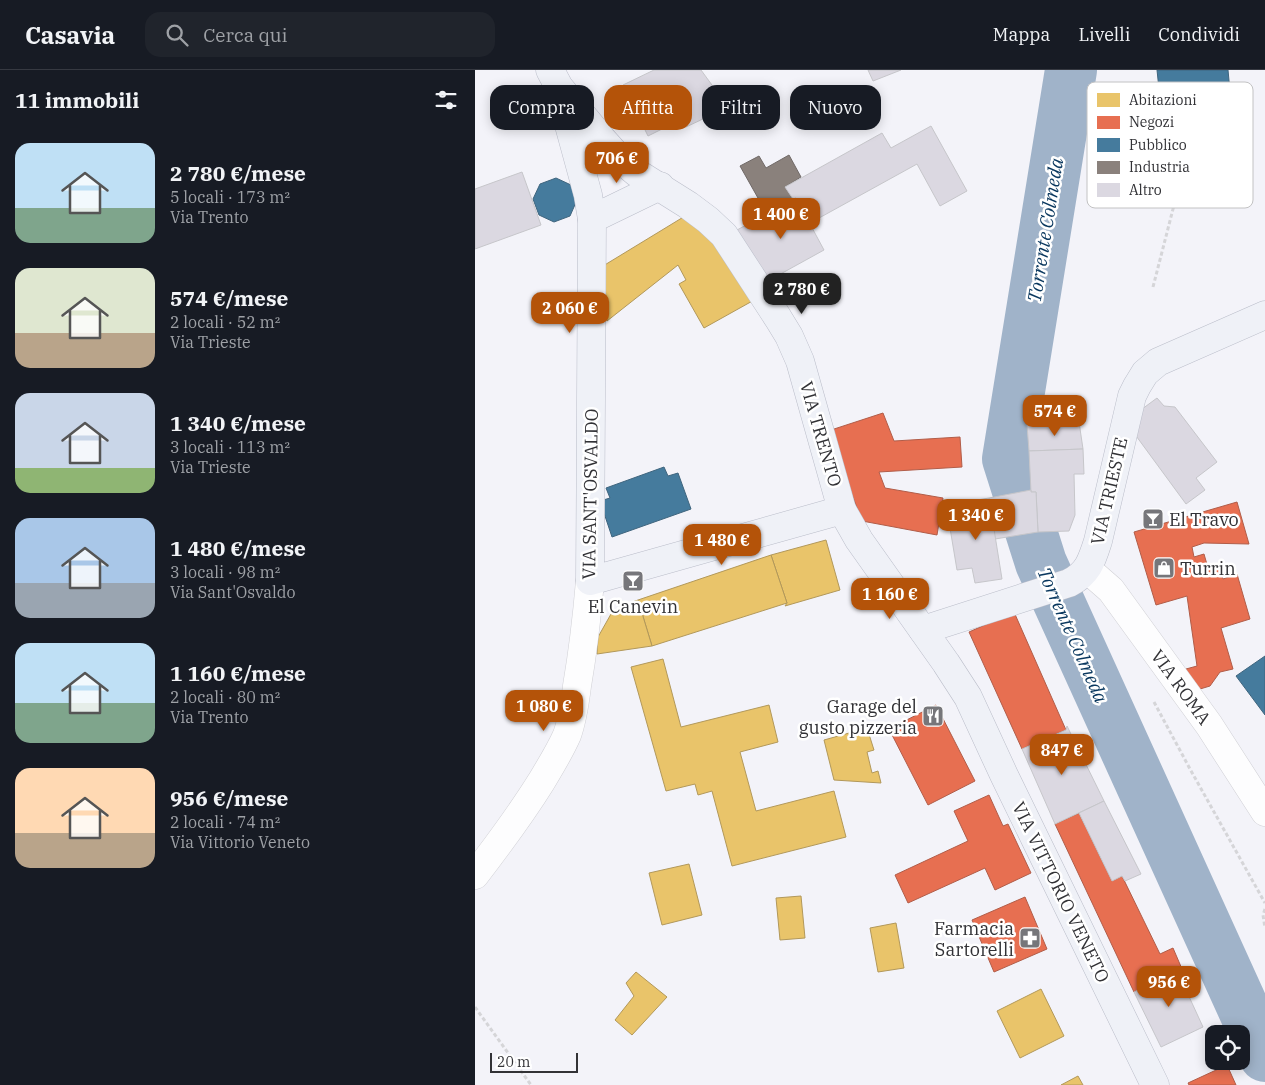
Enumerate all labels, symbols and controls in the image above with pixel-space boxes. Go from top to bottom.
search box [145,12,495,57]
text: Casavia [25,19,115,51]
icon: search [163,21,191,49]
text: Cerca qui [203,23,288,47]
text: Mappa [993,23,1050,46]
text: Livelli [1078,23,1130,46]
text: Condividi [1158,23,1240,46]
legend [1087,82,1253,208]
chip: Compra [490,85,594,130]
chip: Affitta [604,85,692,130]
chip: Filtri [702,85,780,130]
chip: Nuovo [790,85,881,130]
text: 11 immobili [15,86,139,114]
icon: filters [432,86,460,114]
text: Abitazioni [1129,91,1197,109]
text: Negozi [1129,113,1174,131]
text: Pubblico [1129,136,1187,154]
pin: 706 € [582,142,652,184]
text: 706 € [596,148,638,168]
water label: Torrente Colmeda [1022,155,1068,304]
text: Industria [1129,158,1190,176]
text: 2 780 €/mese [170,159,306,187]
icon: home [55,163,115,223]
text: Altro [1129,181,1162,199]
text: 5 locali · 173 m² [170,187,290,207]
pin: 1 400 € [735,198,827,240]
text: 1 400 € [753,204,809,224]
text: Via Trento [170,207,249,227]
pin: 2 780 € [756,272,848,315]
text: 2 780 € [774,279,830,299]
text: 574 €/mese [170,284,288,312]
icon: home [55,288,115,348]
pin: 2 060 € [524,292,616,334]
text: 2 060 € [542,298,598,318]
text: 2 locali · 52 m² [170,312,280,332]
text: Via Trieste [170,332,251,352]
street label: VIA TRENTO [795,379,847,489]
pin: 574 € [1020,394,1090,437]
text: 574 € [1034,401,1076,421]
street label: VIA SANT'OSVALDO [577,408,603,580]
text: 1 340 €/mese [170,409,306,437]
icon: home [55,413,115,473]
street label: VIA TRIESTE [1085,435,1133,547]
text: 3 locali · 113 m² [170,437,290,457]
text: Via Trieste [170,457,251,477]
pin: 1 340 € [930,498,1022,541]
text: 1 340 € [948,505,1004,525]
bar icon: El Travo [1141,507,1165,531]
place label: El Travo [1169,508,1239,531]
pin: 1 480 € [676,524,768,566]
text: 1 480 € [694,530,750,550]
text: 1 480 €/mese [170,534,306,562]
icon: home [55,538,115,598]
shop icon: Turrin [1152,556,1176,580]
place label: Turrin [1180,557,1236,580]
text: 3 locali · 98 m² [170,562,280,582]
water label: Torrente Colmeda [1032,563,1114,707]
bar icon: El Canevin [621,569,645,593]
pin: 1 160 € [844,578,936,620]
text: Via Sant'Osvaldo [170,582,296,602]
text: 1 160 € [862,584,918,604]
place label: El Canevin [588,595,678,618]
street label: VIA ROMA [1146,645,1216,730]
text: 1 160 €/mese [170,659,306,687]
icon: home [55,663,115,723]
text: 2 locali · 80 m² [170,687,280,707]
pin: 1 080 € [498,690,590,732]
place label: Garage del gusto pizzeria [799,695,917,739]
text: 1 080 € [516,696,572,716]
restaurant icon: Garage del gusto pizzeria [921,704,945,728]
text: Via Trento [170,707,249,727]
pin: 847 € [1027,734,1097,776]
text: 847 € [1041,740,1083,760]
text: 956 €/mese [170,784,288,812]
icon: home [55,788,115,848]
street label: VIA VITTORIO VENETO [1007,798,1115,986]
text: 2 locali · 74 m² [170,812,280,832]
text: Via Vittorio Veneto [170,832,310,852]
place label: Farmacia Sartorelli [934,917,1014,961]
pharmacy icon: Farmacia Sartorelli [1018,926,1042,950]
pin: 956 € [1134,966,1204,1008]
text: 956 € [1148,972,1190,992]
map controls [1205,1025,1250,1070]
button: locate [1205,1025,1250,1070]
scale bar [490,1050,577,1073]
text: 20 m [497,1053,530,1071]

